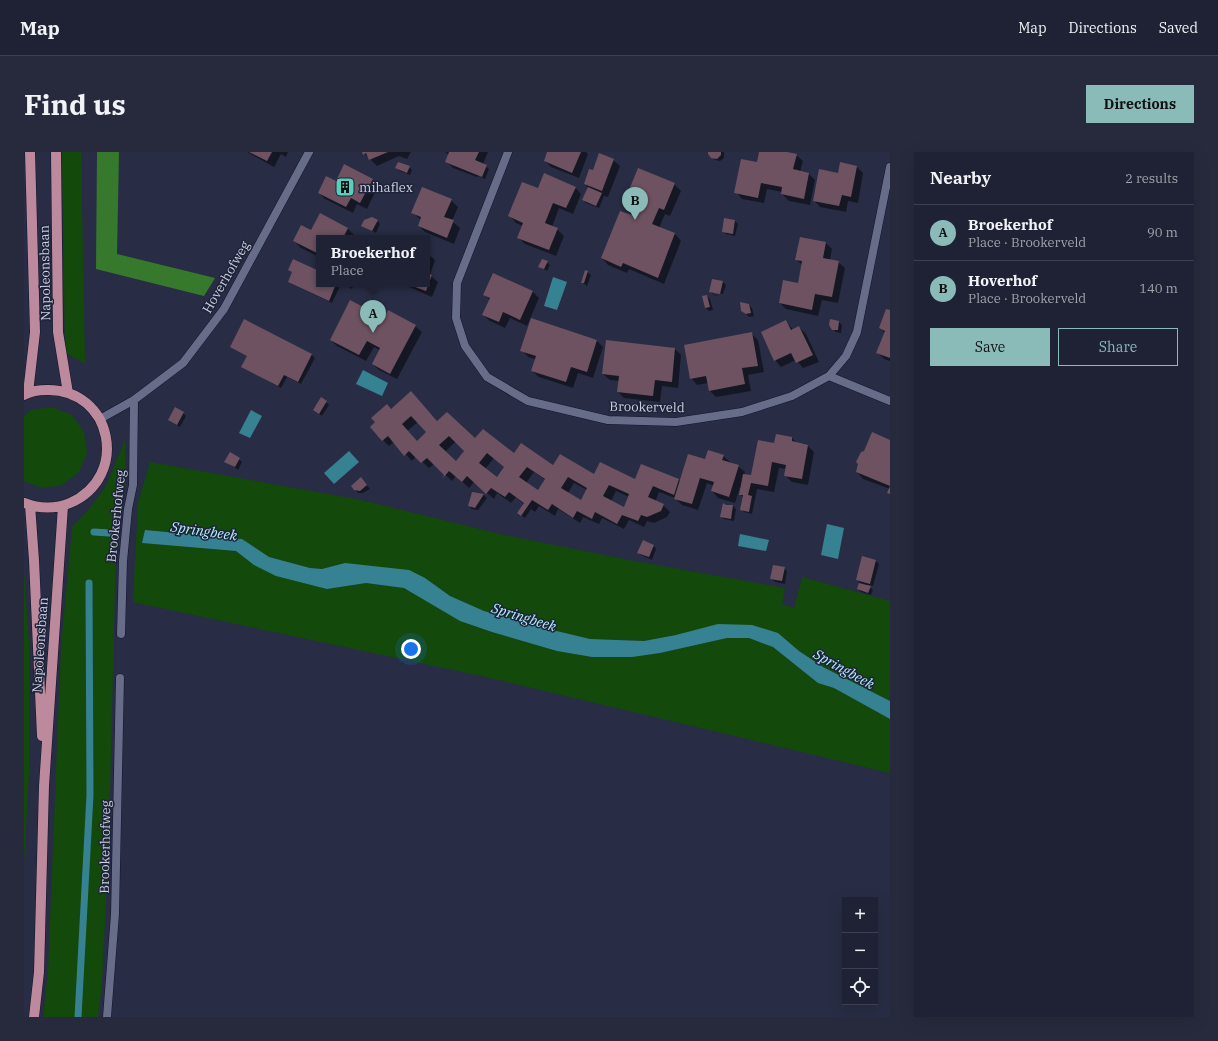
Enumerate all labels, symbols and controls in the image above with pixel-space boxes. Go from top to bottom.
text: Map [20,16,60,40]
text: Map [1018,19,1047,37]
text: Directions [1069,19,1137,37]
text: Saved [1159,19,1198,37]
button: Directions [1086,85,1194,123]
text: Find us [24,86,126,123]
text: Nearby [930,167,991,189]
text: 2 results [1125,170,1178,187]
building icon: mihaflex [334,176,356,198]
place label: mihaflex [359,179,413,196]
pin: B [622,187,648,220]
text: Broekerhof [968,215,1053,234]
text: A [938,224,948,241]
text: 90 m [1147,224,1178,241]
street label: Napoleonsbaan [36,225,54,321]
text: Place · Brookerveld [968,234,1086,251]
popup [316,235,430,287]
street label: Hoverhofweg [198,238,254,316]
text: Broekerhof [331,243,415,262]
text: Place [331,262,363,279]
text: Hoverhof [968,271,1037,290]
text: B [938,280,948,297]
text: 140 m [1139,280,1178,297]
text: Place · Brookerveld [968,290,1086,307]
pin: A [360,300,386,333]
button: Save [930,328,1050,366]
button: Share [1058,328,1178,366]
street label: Brookerveld [609,398,685,416]
street label: Brookerhofweg [103,469,129,563]
water label: Springbeek [169,517,239,545]
street label: Napoleonsbaan [28,597,52,693]
water label: Springbeek [488,598,559,636]
your location [401,639,421,659]
water label: Springbeek [809,644,878,693]
street label: Brookerhofweg [96,800,114,894]
map controls [842,897,878,1005]
button: + [842,897,878,933]
button: − [842,933,878,969]
button: locate [842,969,878,1005]

